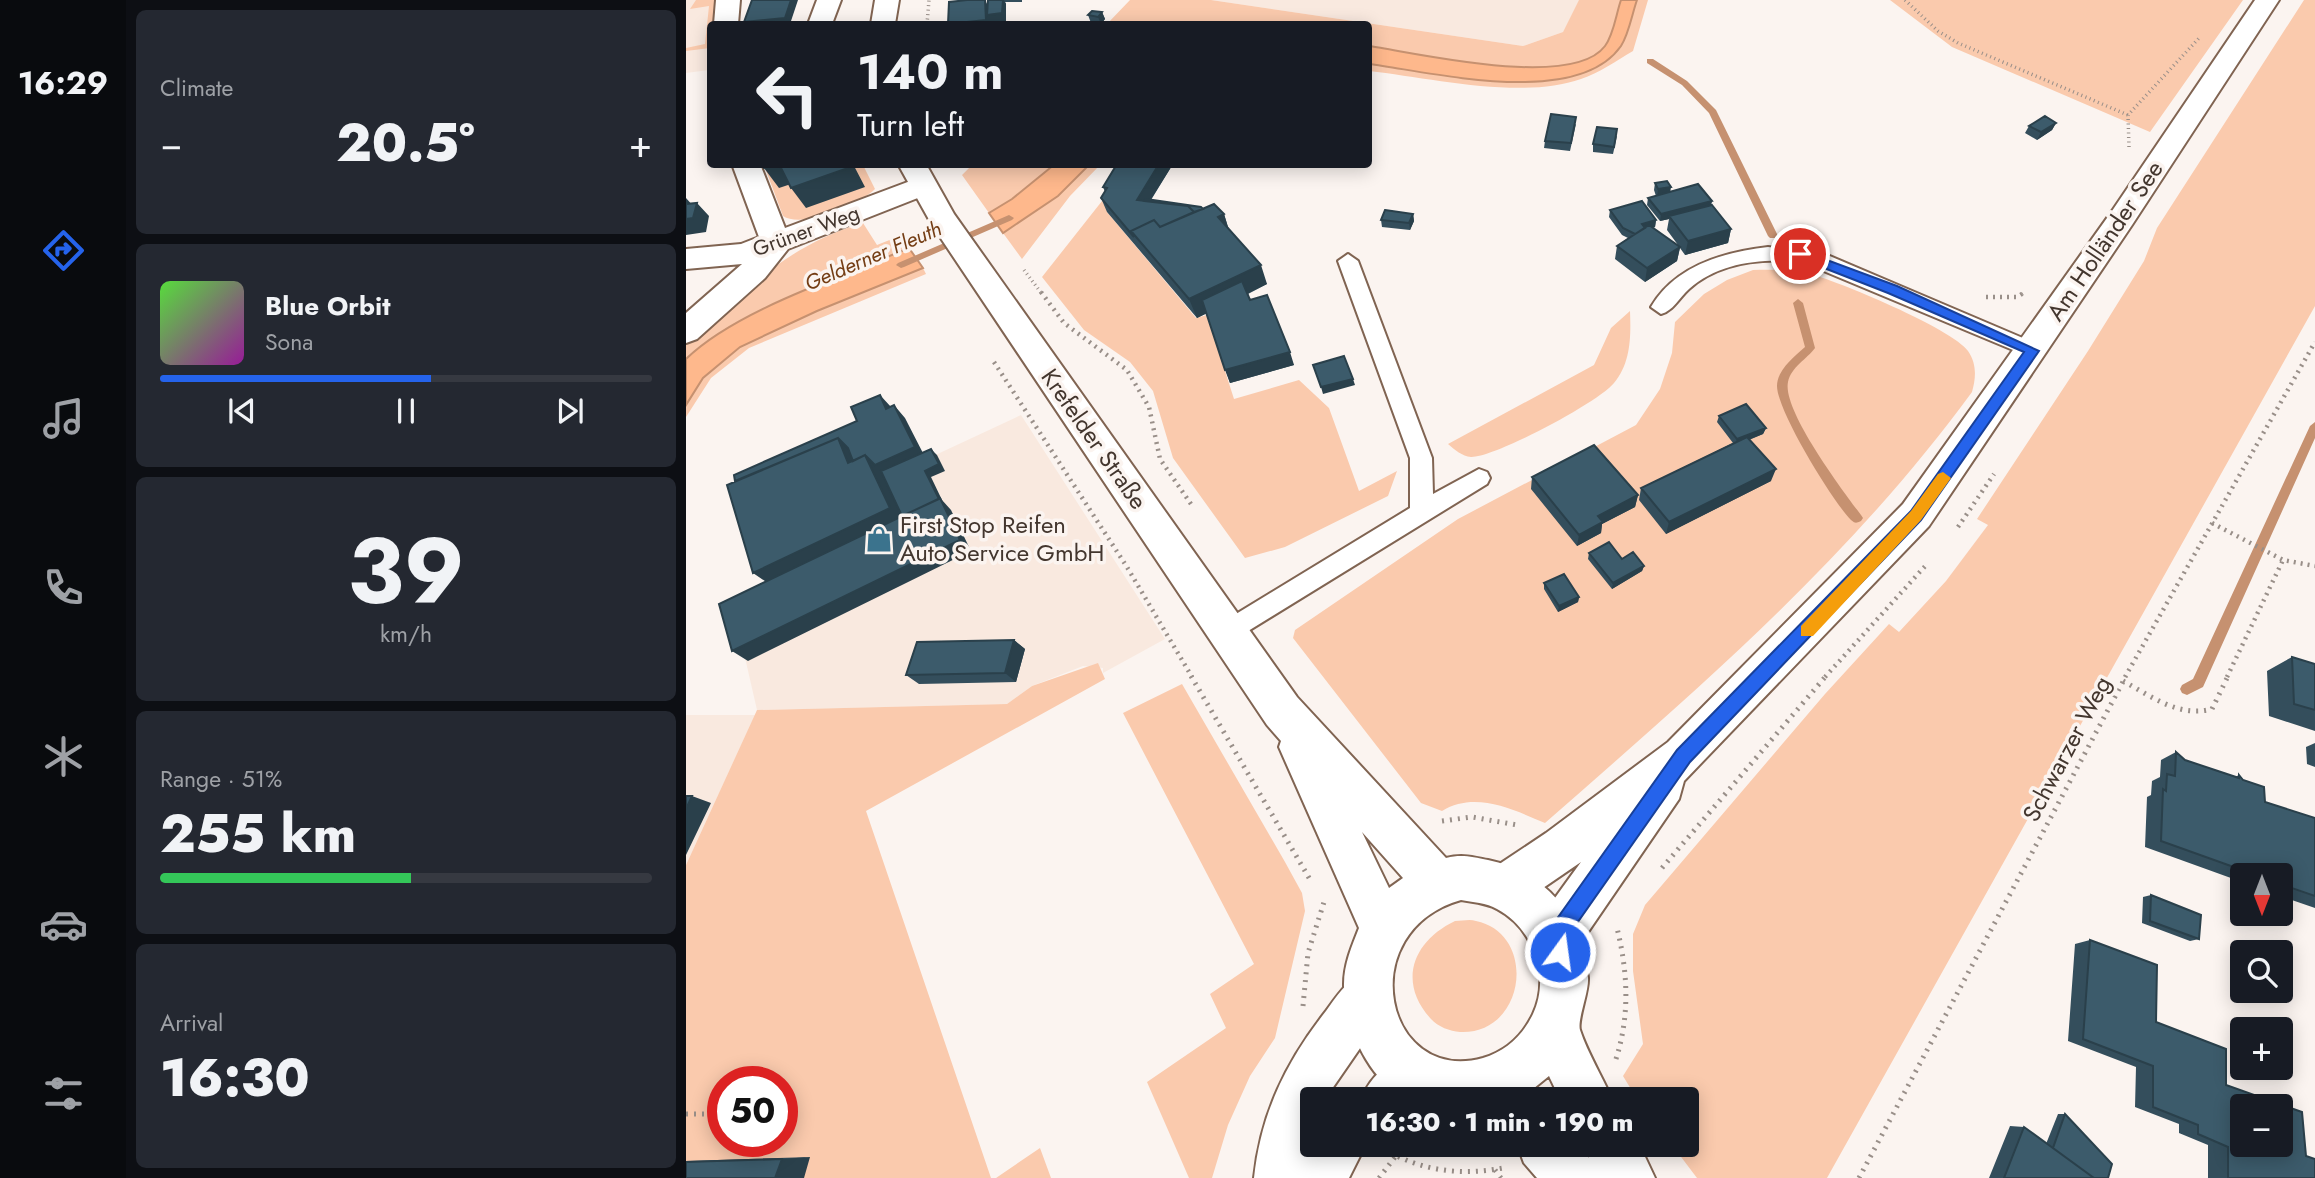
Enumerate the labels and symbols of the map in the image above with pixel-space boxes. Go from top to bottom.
street label: Am Holländer See [2038,154,2171,328]
street label: Grüner Weg [748,198,864,264]
water label: Gelderner Fleuth [800,214,946,298]
pin [1770,224,1830,284]
street label: Krefelder Straße [1033,361,1156,516]
place label: First Stop Reifen Auto Service GmbH [900,507,1104,570]
shop icon: First Stop Reifen Auto Service GmbH [864,524,894,554]
street label: Schwarzer Weg [2013,670,2120,828]
north arrow [2230,863,2292,926]
position arrow [1523,915,1597,989]
speed limit sign: 50 [707,1066,798,1157]

